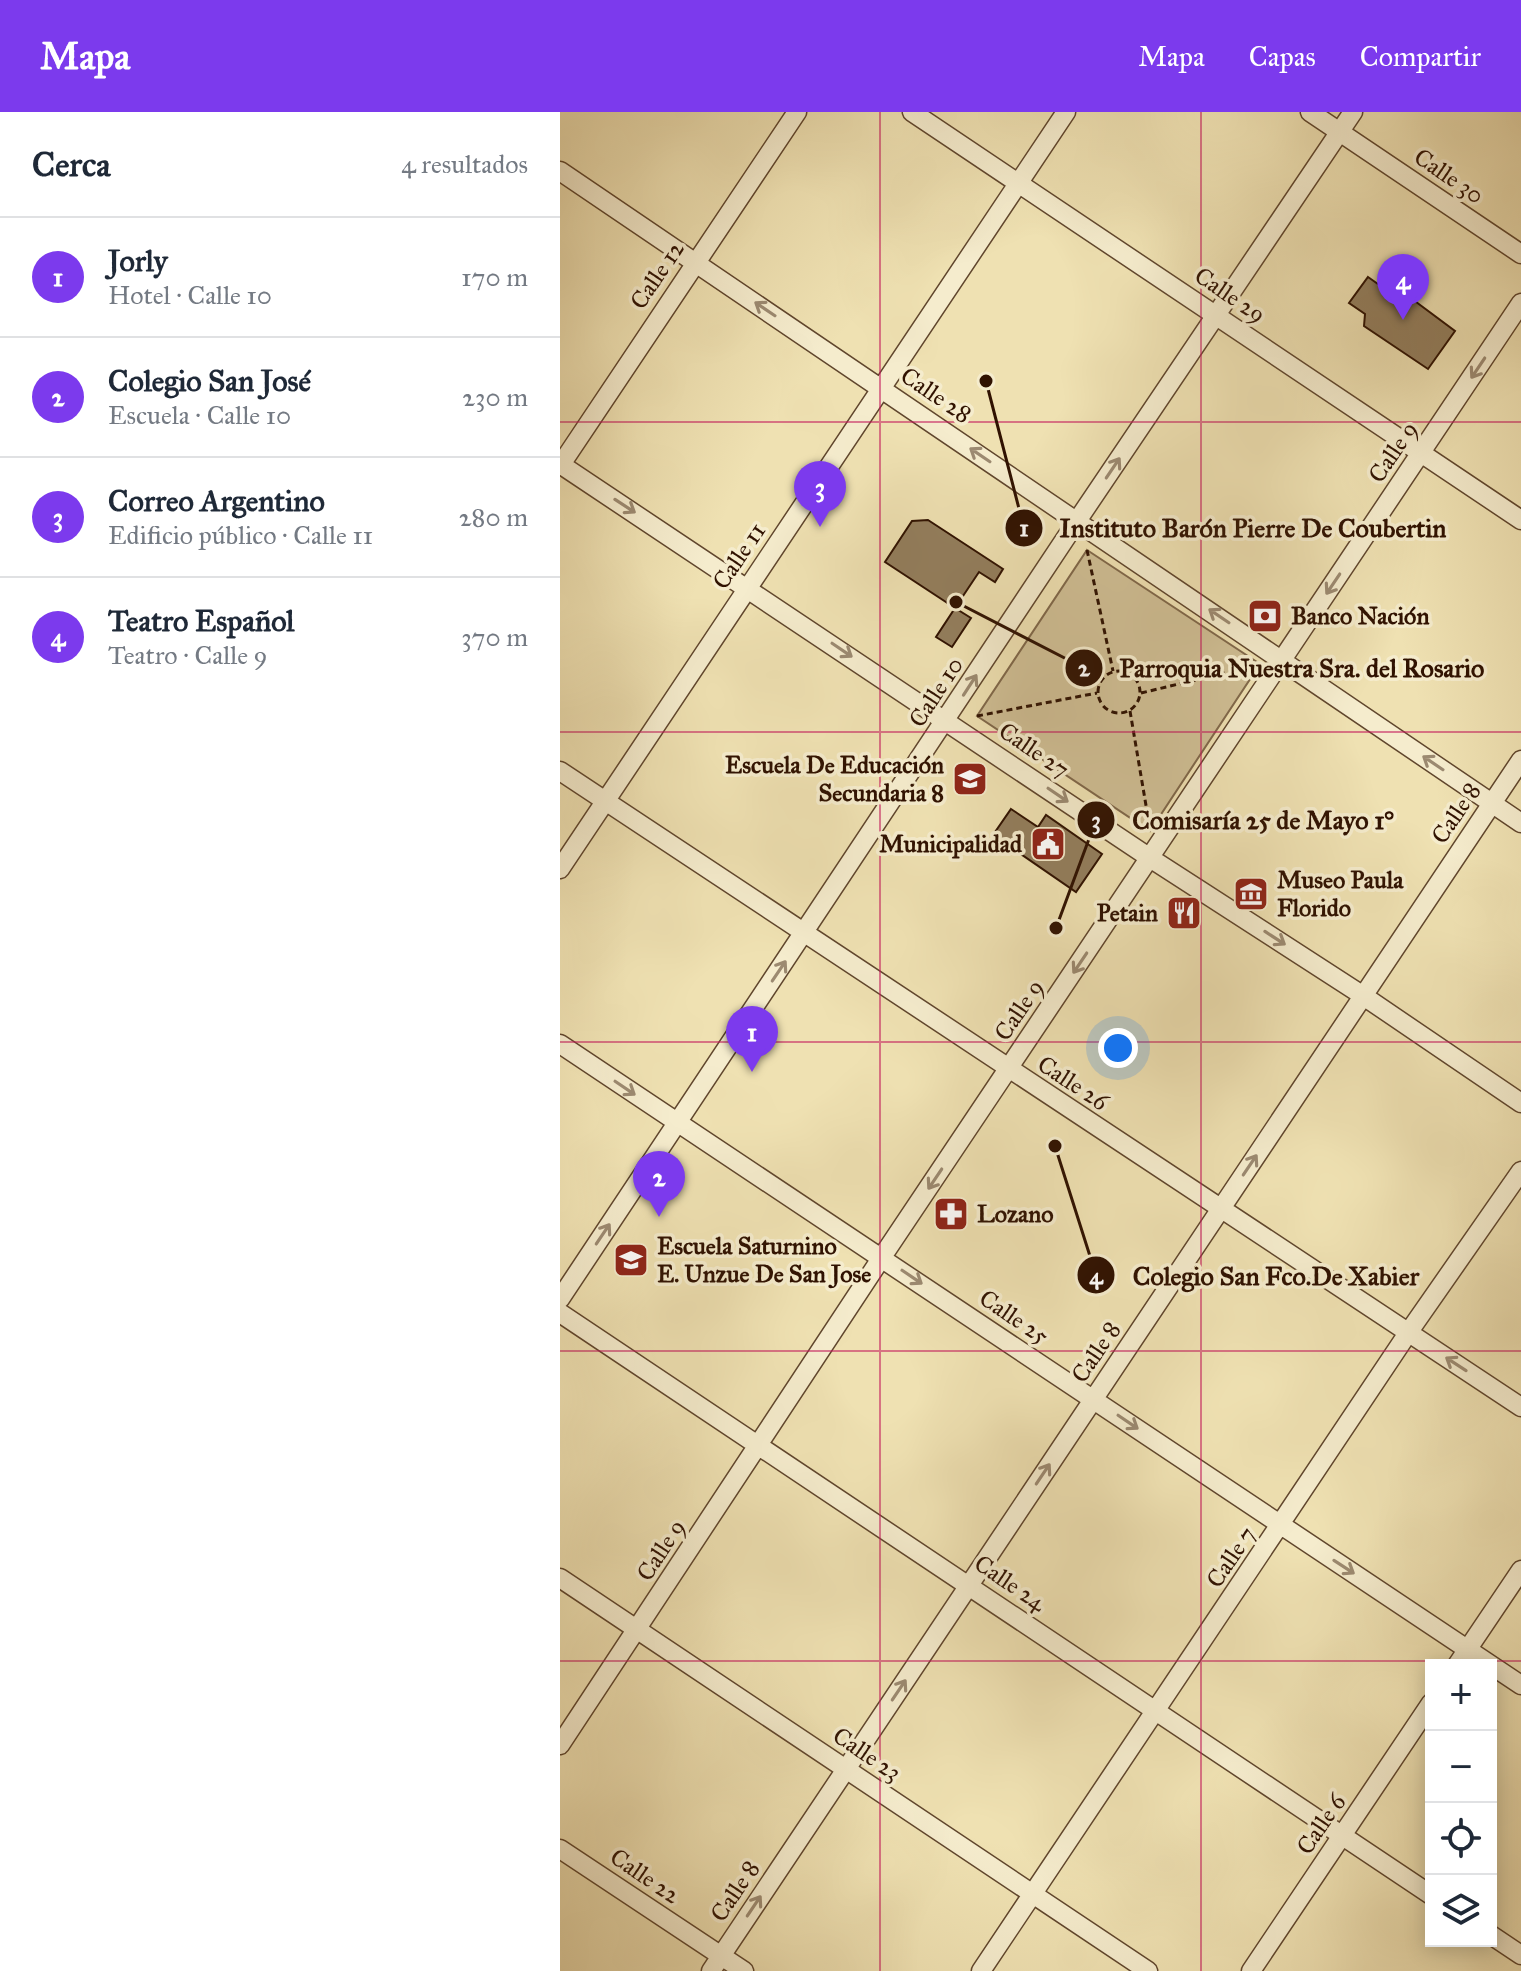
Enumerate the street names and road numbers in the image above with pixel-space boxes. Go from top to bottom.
street label: Calle 30 [1408,142,1490,210]
street label: Calle 12 [623,235,691,315]
street label: Calle 29 [1189,260,1271,330]
street label: Calle 28 [895,360,977,430]
street label: Calle 9 [1362,416,1424,488]
street label: Calle 11 [706,517,772,595]
street label: Calle 10 [902,651,970,733]
street label: Calle 27 [993,716,1075,784]
street label: Calle 8 [1425,777,1487,849]
street label: Calle 9 [988,974,1050,1046]
street label: Calle 26 [1032,1049,1115,1117]
street label: Calle 25 [974,1283,1054,1351]
street label: Calle 8 [1065,1316,1127,1388]
street label: Calle 9 [630,1514,692,1586]
street label: Calle 7 [1200,1521,1262,1593]
street label: Calle 24 [969,1548,1052,1618]
street label: Calle 23 [827,1720,907,1788]
street label: Calle 6 [1290,1787,1353,1860]
street label: Calle 22 [604,1842,686,1910]
street label: Calle 8 [704,1855,766,1927]

